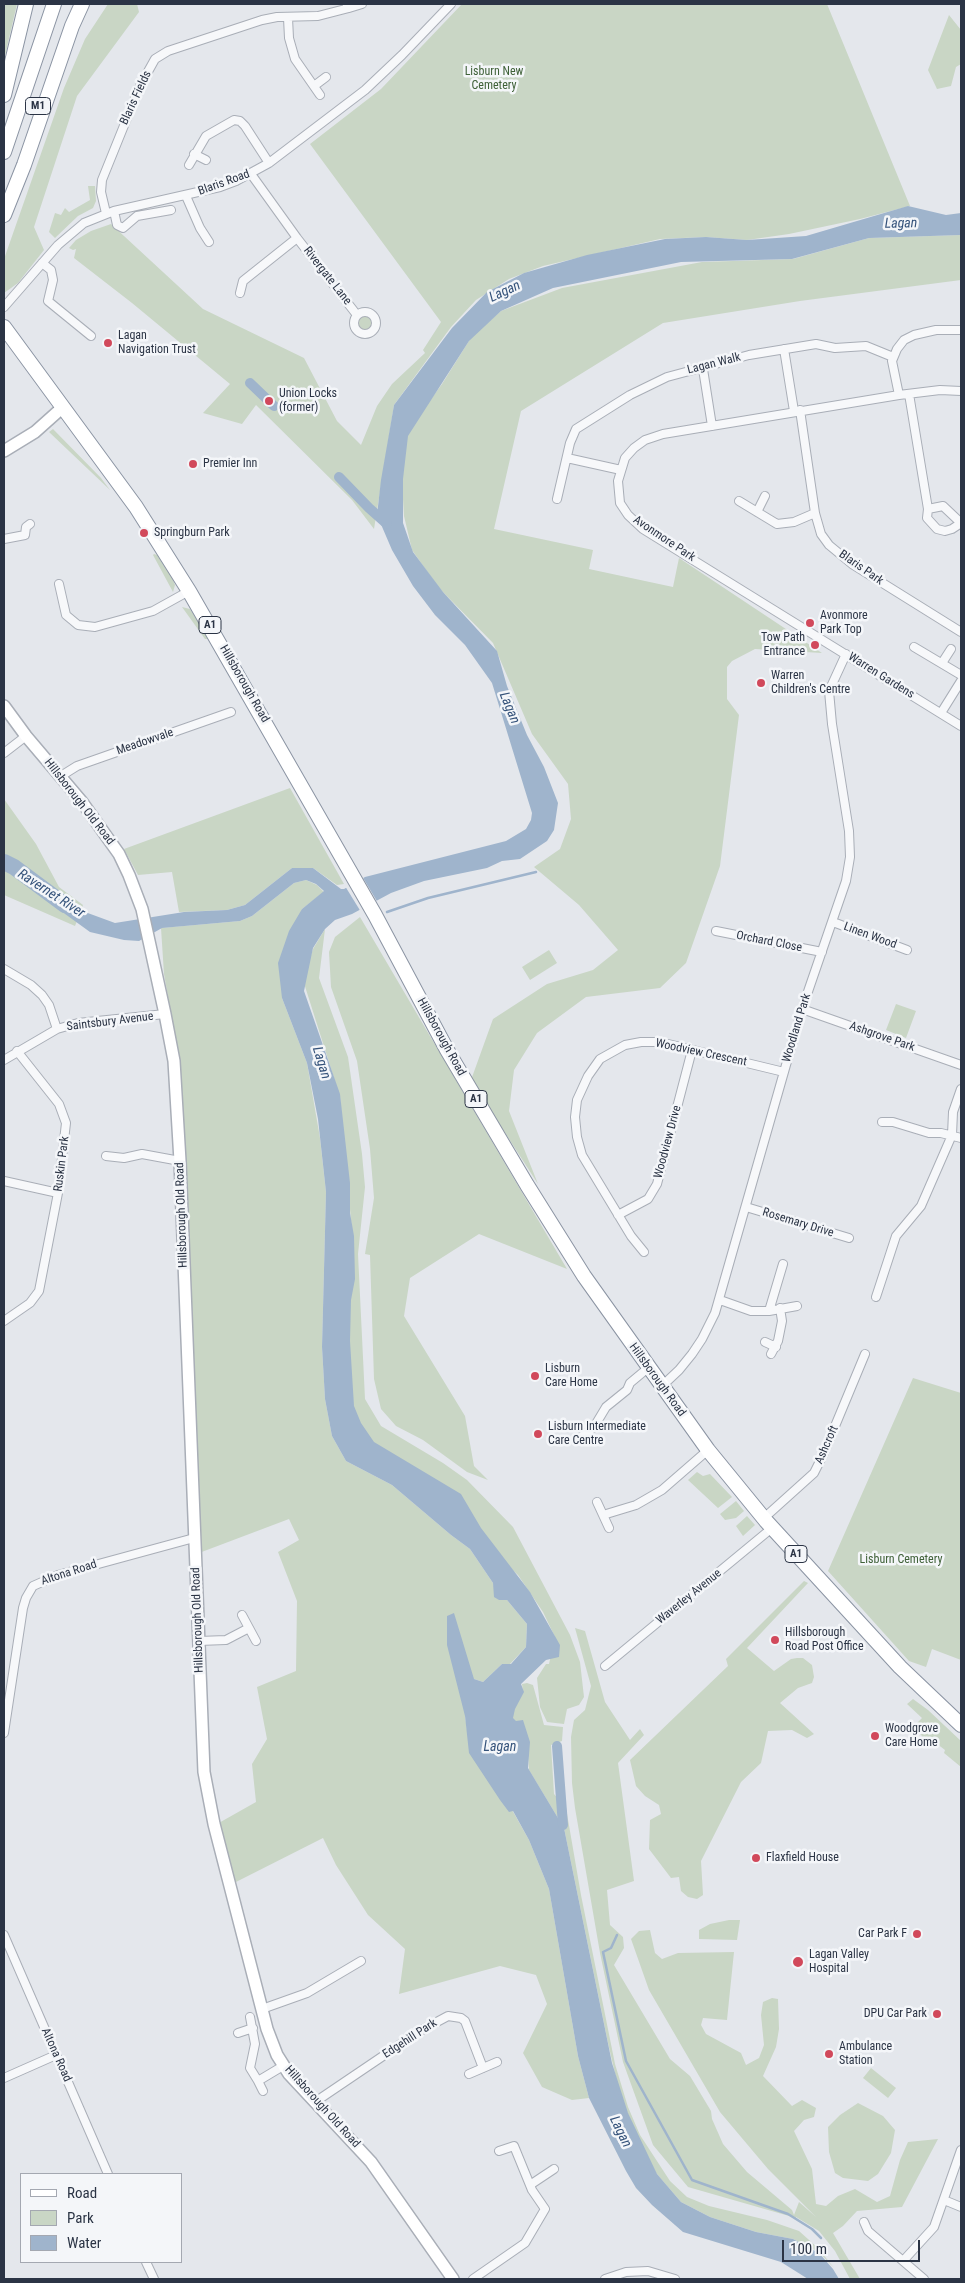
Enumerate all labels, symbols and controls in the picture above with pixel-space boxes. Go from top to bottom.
park label: Lisburn New Cemetery [465,65,523,93]
street label: Blaris Fields [117,69,155,127]
road number: M1 [26,98,50,114]
street label: Blaris Road [196,167,252,199]
water label: Lagan [884,215,918,233]
street label: Rivergate Lane [300,244,354,308]
water label: Lagan [487,277,523,307]
place label: Lagan Navigation Trust [118,329,196,357]
marker: Lagan Navigation Trust [102,337,114,349]
street label: Lagan Walk [686,350,742,378]
place label: Union Locks (former) [279,387,337,415]
marker: Union Locks (former) [263,395,275,407]
place label: Premier Inn [203,457,257,471]
marker: Premier Inn [187,458,199,470]
street label: Avonmore Park [630,513,698,565]
place label: Springburn Park [154,526,230,540]
marker: Springburn Park [138,527,150,539]
street label: Blaris Park [836,547,886,589]
place label: Avonmore Park Top [820,609,868,637]
road number: A1 [199,616,221,634]
marker: Avonmore Park Top [804,617,816,629]
place label: Tow Path Entrance [761,631,805,659]
marker: Tow Path Entrance [809,639,821,651]
street label: Hillsborough Road [216,643,272,725]
street label: Warren Gardens [845,650,917,702]
place label: Warren Children's Centre [771,669,850,697]
marker: Warren Children's Centre [755,677,767,689]
water label: Lagan [495,690,523,726]
street label: Meadowvale [115,726,175,758]
street label: Hillsborough Old Road [41,756,117,848]
water label: Ravernet River [14,866,88,922]
street label: Linen Wood [841,920,899,952]
street label: Orchard Close [735,929,803,955]
street label: Woodland Park [780,992,814,1064]
street label: Hillsborough Road [414,995,468,1079]
street label: Saintsbury Avenue [66,1010,154,1034]
street label: Ashgrove Park [847,1019,917,1055]
street label: Woodview Crescent [654,1036,748,1070]
water label: Lagan [308,1045,334,1081]
road number: A1 [465,1090,487,1108]
street label: Woodview Drive [651,1104,685,1180]
street label: Ruskin Park [51,1135,73,1193]
street label: Hillsborough Old Road [173,1162,191,1268]
street label: Rosemary Drive [761,1205,835,1241]
street label: Hillsborough Road [626,1341,688,1419]
place label: Lisburn Care Home [545,1362,598,1390]
marker: Lisburn Care Home [529,1370,541,1382]
place label: Lisburn Intermediate Care Centre [548,1420,646,1448]
street label: Ashcroft [812,1424,842,1466]
marker: Lisburn Intermediate Care Centre [532,1428,544,1440]
road number: A1 [785,1546,807,1562]
park label: Lisburn Cemetery [860,1553,942,1567]
street label: Altona Road [39,1557,99,1589]
street label: Waverley Avenue [654,1566,724,1628]
street label: Hillsborough Old Road [189,1567,207,1673]
place label: Hillsborough Road Post Office [785,1626,864,1654]
marker: Hillsborough Road Post Office [769,1634,781,1646]
place label: Woodgrove Care Home [885,1722,938,1750]
marker: Woodgrove Care Home [869,1730,881,1742]
water label: Lagan [484,1739,516,1755]
place label: Flaxfield House [766,1851,839,1865]
marker: Flaxfield House [750,1852,762,1864]
place label: Car Park F [858,1927,907,1941]
marker: Car Park F [911,1928,923,1940]
place label: Lagan Valley Hospital [809,1948,869,1976]
marker: Lagan Valley Hospital [791,1955,805,1969]
place label: DPU Car Park [864,2007,927,2021]
marker: DPU Car Park [931,2008,943,2020]
street label: Edgehill Park [380,2016,440,2062]
street label: Altona Road [38,2026,74,2084]
place label: Ambulance Station [839,2040,892,2068]
marker: Ambulance Station [823,2048,835,2060]
street label: Hillsborough Old Road [281,2063,363,2151]
water label: Lagan [605,2114,635,2150]
legend [20,2173,182,2263]
text: Road [67,2184,97,2202]
text: Park [67,2209,94,2227]
scale bar [785,2230,922,2262]
text: Water [67,2234,101,2252]
text: 100 m [790,2240,827,2258]

